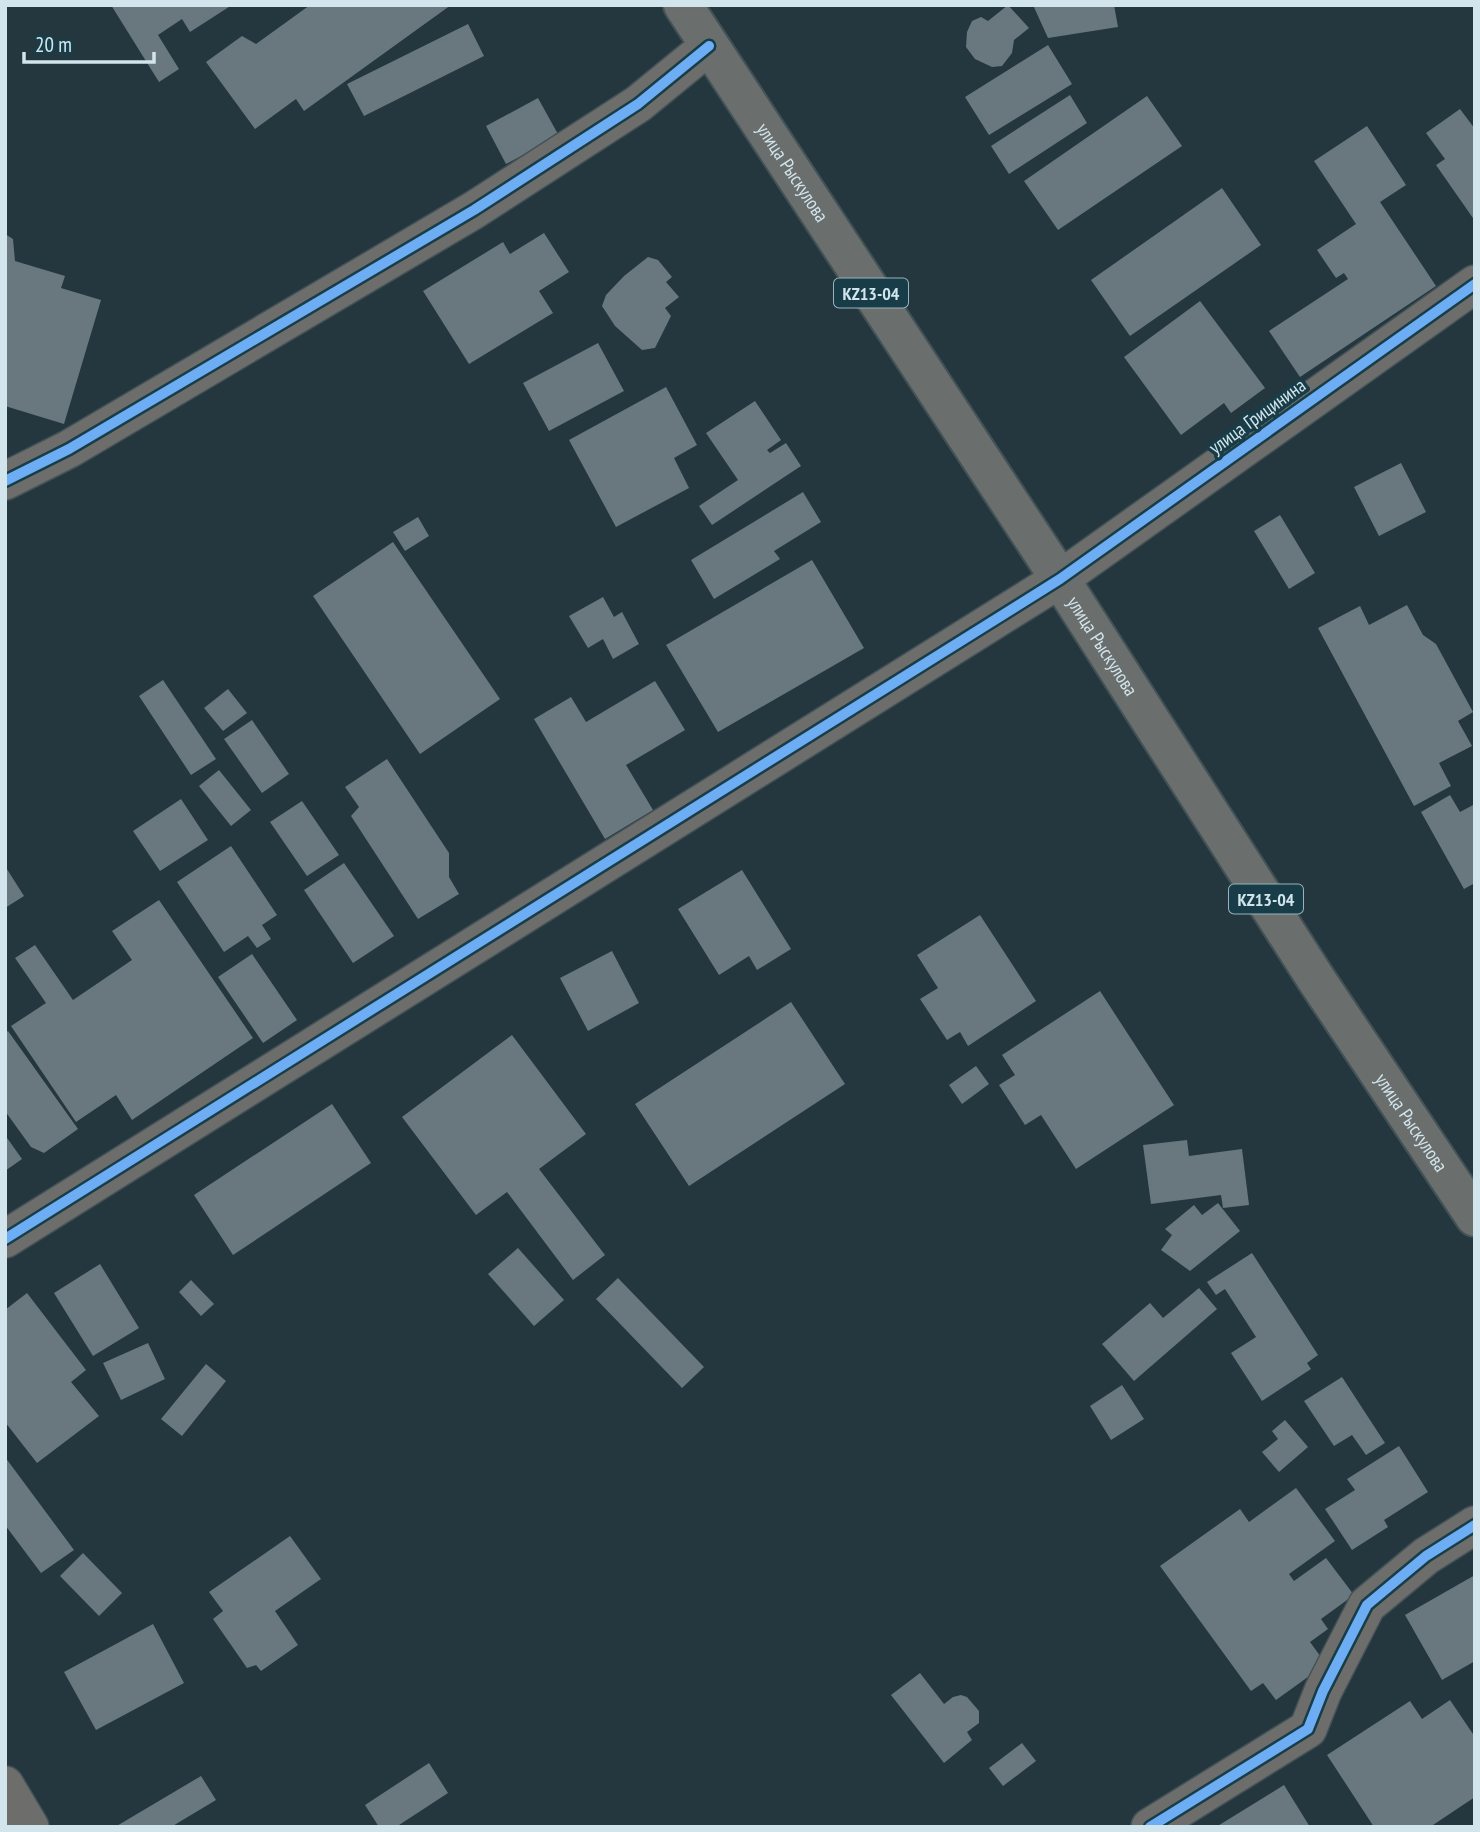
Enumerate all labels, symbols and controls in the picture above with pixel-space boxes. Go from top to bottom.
scale bar [24,21,154,65]
text: 20 m [35,31,72,58]
street label: улица Рыскулова [752,118,834,226]
road number: KZ13-04 [834,278,908,307]
street label: улица Грицинина [1204,373,1310,459]
street label: улица Рыскулова [1062,591,1143,700]
road number: KZ13-04 [1229,884,1303,914]
street label: улица Рыскулова [1370,1068,1453,1176]

